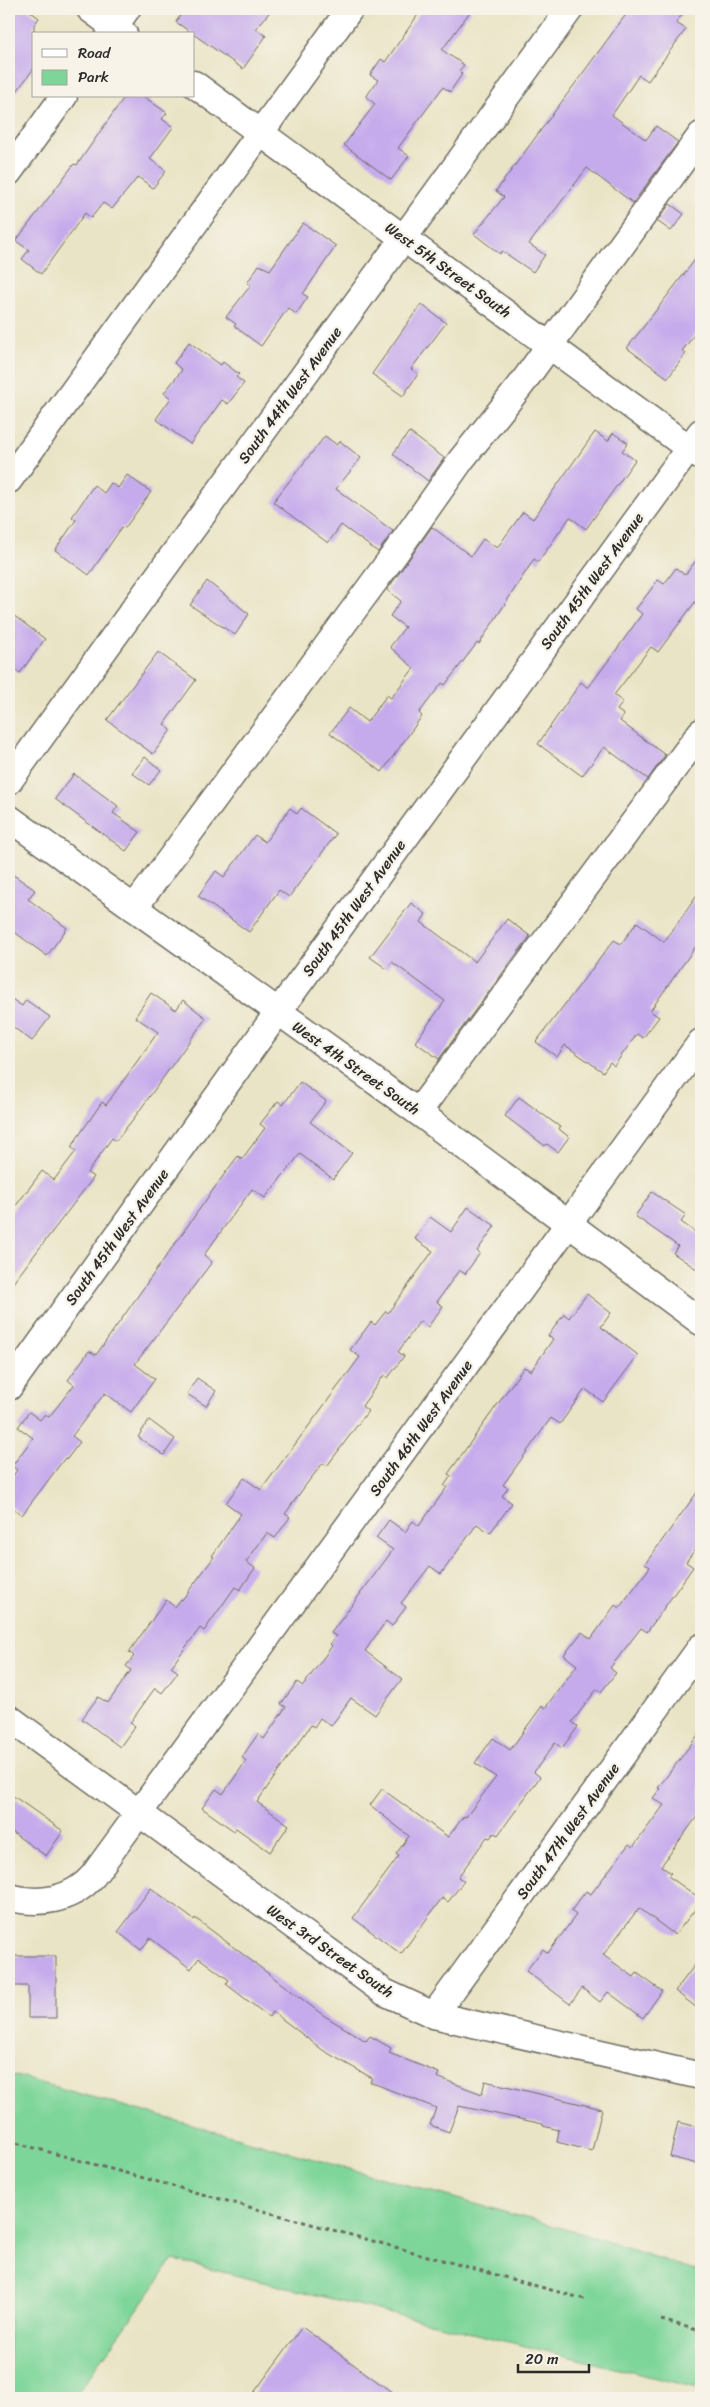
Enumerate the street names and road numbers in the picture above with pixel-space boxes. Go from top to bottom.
street label: West 5th Street South [379,215,517,325]
street label: South 44th West Avenue [231,321,349,469]
street label: South 45th West Avenue [533,507,651,655]
street label: South 45th West Avenue [295,834,413,982]
street label: West 4th Street South [287,1014,425,1122]
street label: South 45th West Avenue [58,1163,176,1311]
street label: South 46th West Avenue [362,1354,480,1502]
street label: South 47th West Avenue [509,1757,627,1905]
street label: West 3rd Street South [261,1897,399,2005]

